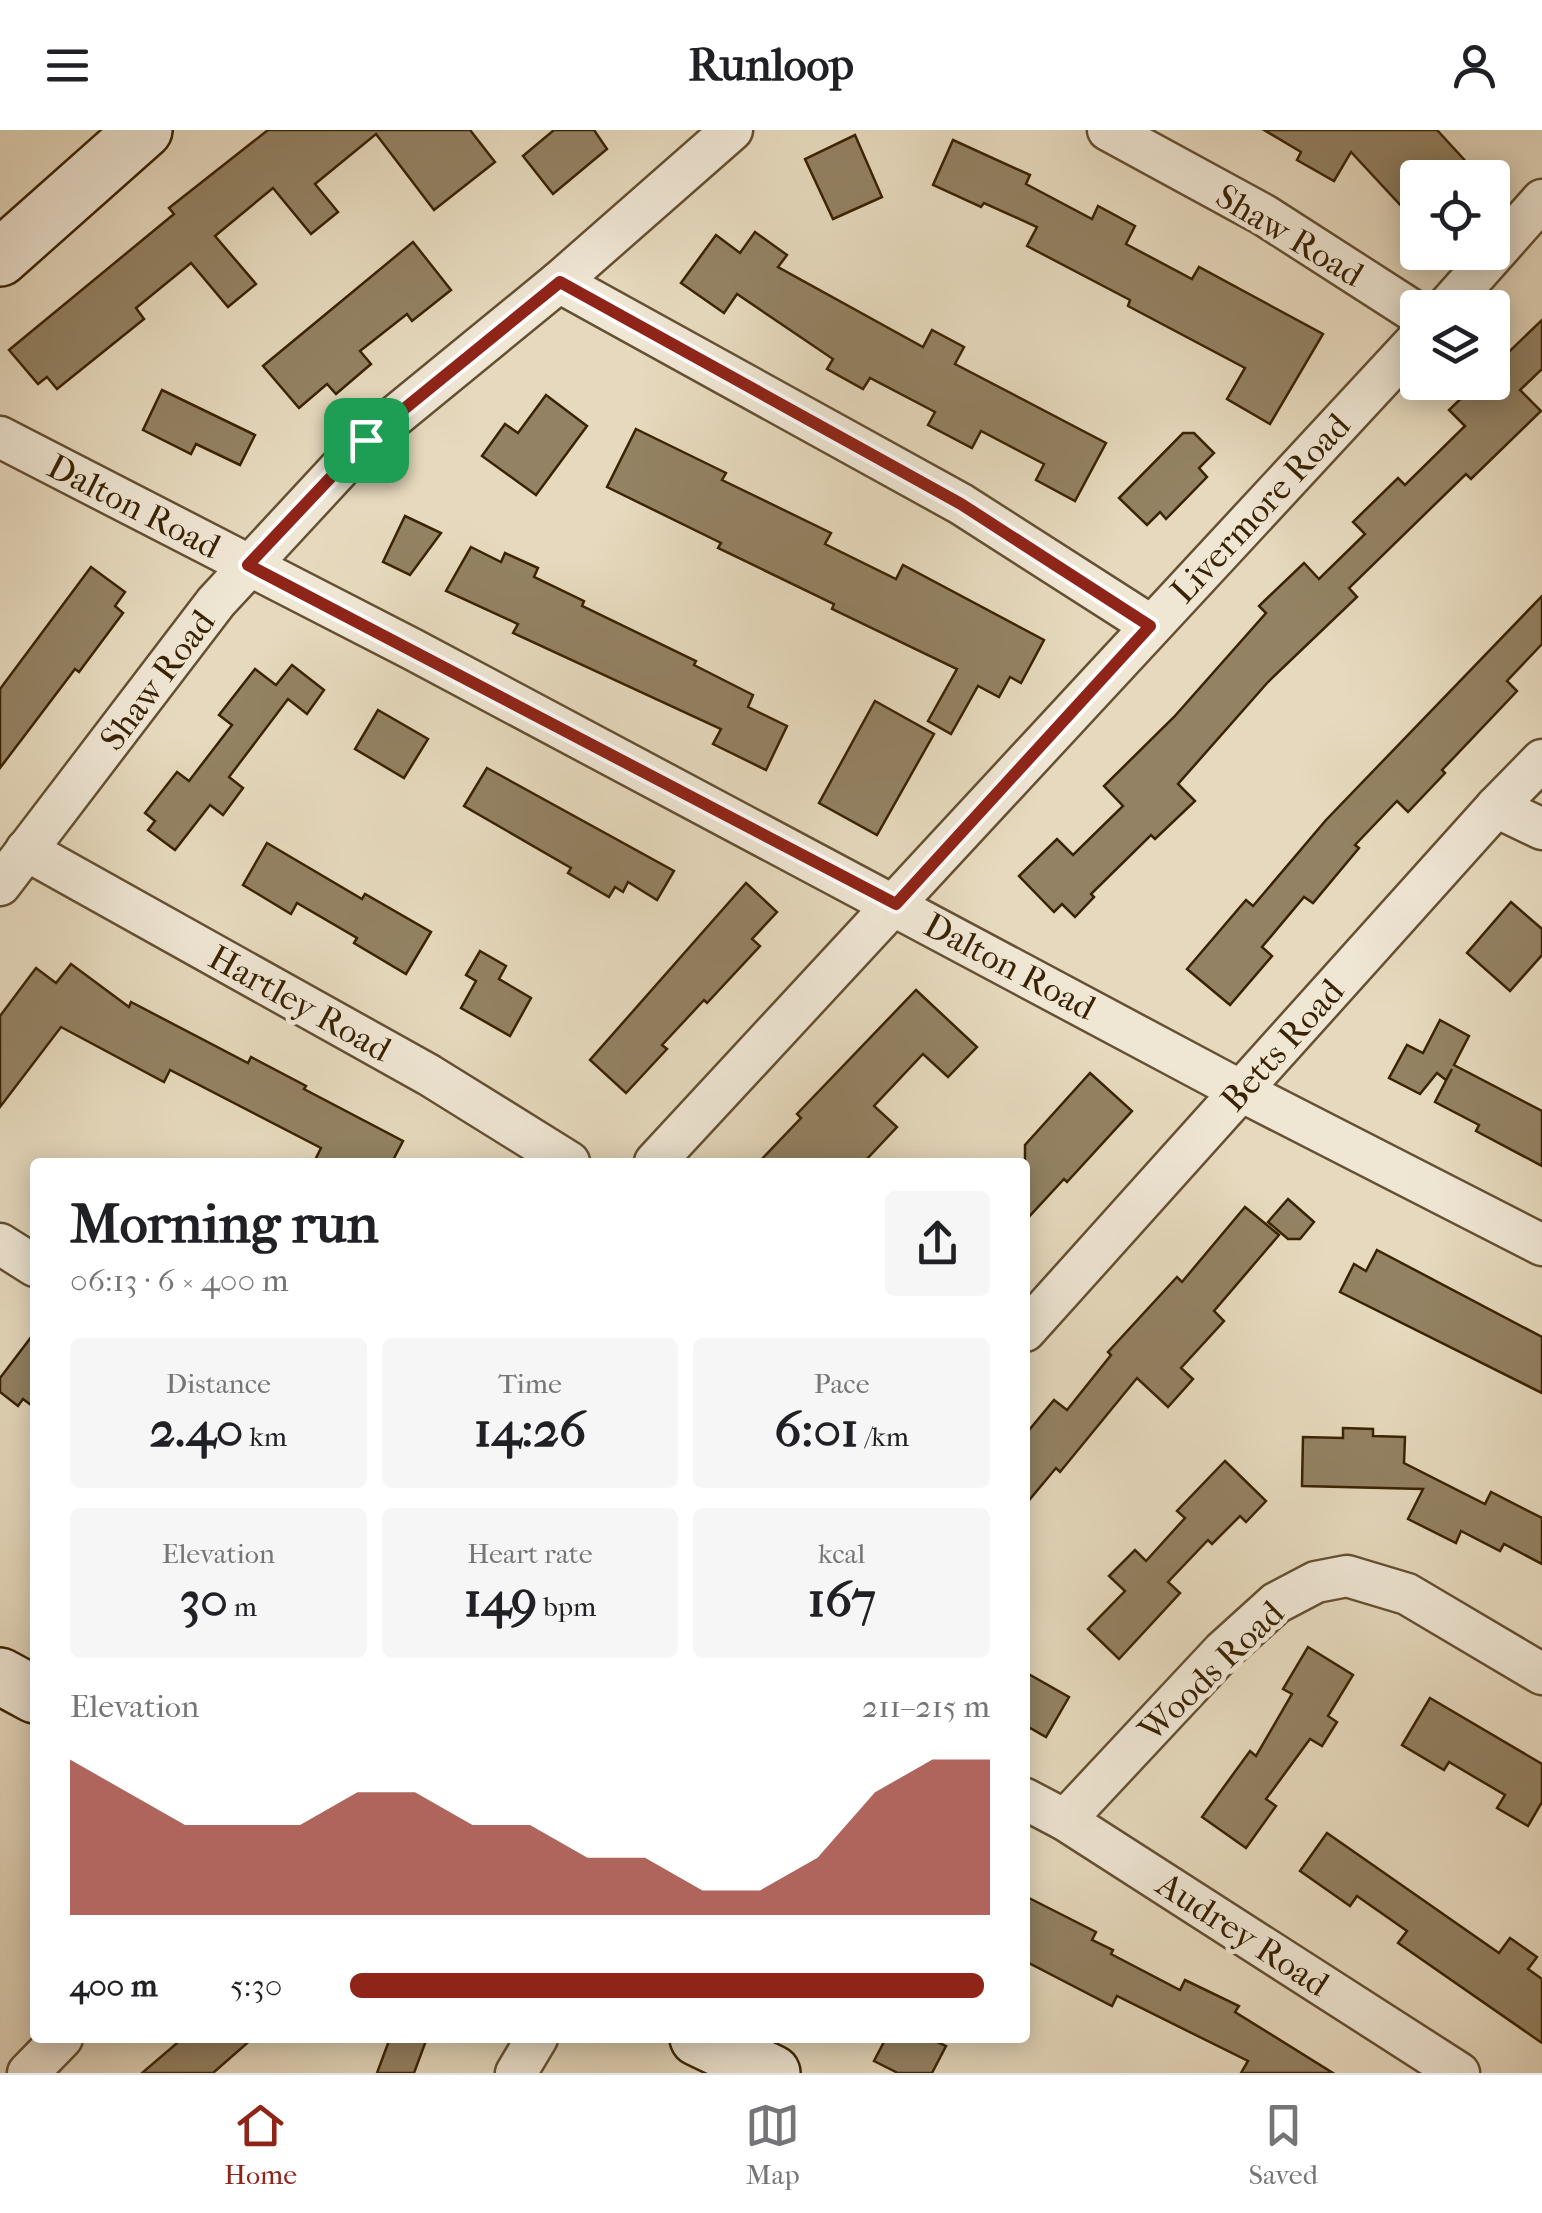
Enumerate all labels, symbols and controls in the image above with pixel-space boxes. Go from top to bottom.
icon: menu [40,38,95,93]
icon: person [1447,38,1502,93]
text: Runloop [688,39,854,92]
map controls [1400,160,1510,400]
button: locate [1400,160,1510,270]
street label: Shaw Road [1209,175,1372,296]
button: layers [1400,290,1510,400]
pin [324,398,409,483]
street label: Livermore Road [1162,405,1359,611]
icon: arrive [339,413,394,468]
street label: Dalton Road [41,445,228,568]
street label: Shaw Road [91,601,224,758]
street label: Dalton Road [917,904,1103,1029]
street label: Hartley Road [202,937,399,1071]
street label: Betts Road [1212,970,1353,1120]
button: share [885,1191,990,1296]
text: Morning run [70,1192,378,1256]
text: 06:13 · 6 × 400 m [70,1262,289,1299]
text: Distance [166,1367,271,1400]
text: Time [498,1367,562,1400]
text: Pace [814,1367,870,1400]
text: 2.40 [150,1400,243,1459]
text: 14:26 [474,1400,586,1459]
text: 6:01 [774,1400,859,1459]
text: km [243,1420,287,1453]
text: /km [859,1420,909,1453]
text: Elevation [162,1537,275,1570]
text: Heart rate [467,1537,593,1570]
text: kcal [818,1537,865,1570]
text: 30 [180,1570,228,1629]
text: 149 [464,1570,537,1629]
text: 167 [807,1570,876,1629]
text: m [228,1590,257,1623]
text: bpm [537,1590,596,1623]
street label: Woods Road [1130,1592,1293,1751]
text: Elevation [70,1688,199,1725]
text: 211–215 m [862,1688,990,1725]
street label: Audrey Road [1147,1863,1337,2006]
text: 400 m [70,1967,158,2004]
text: 5:30 [230,1967,282,2004]
tab: Home [224,2098,297,2191]
tab: Map [745,2098,800,2191]
tab: Saved [1248,2098,1318,2191]

